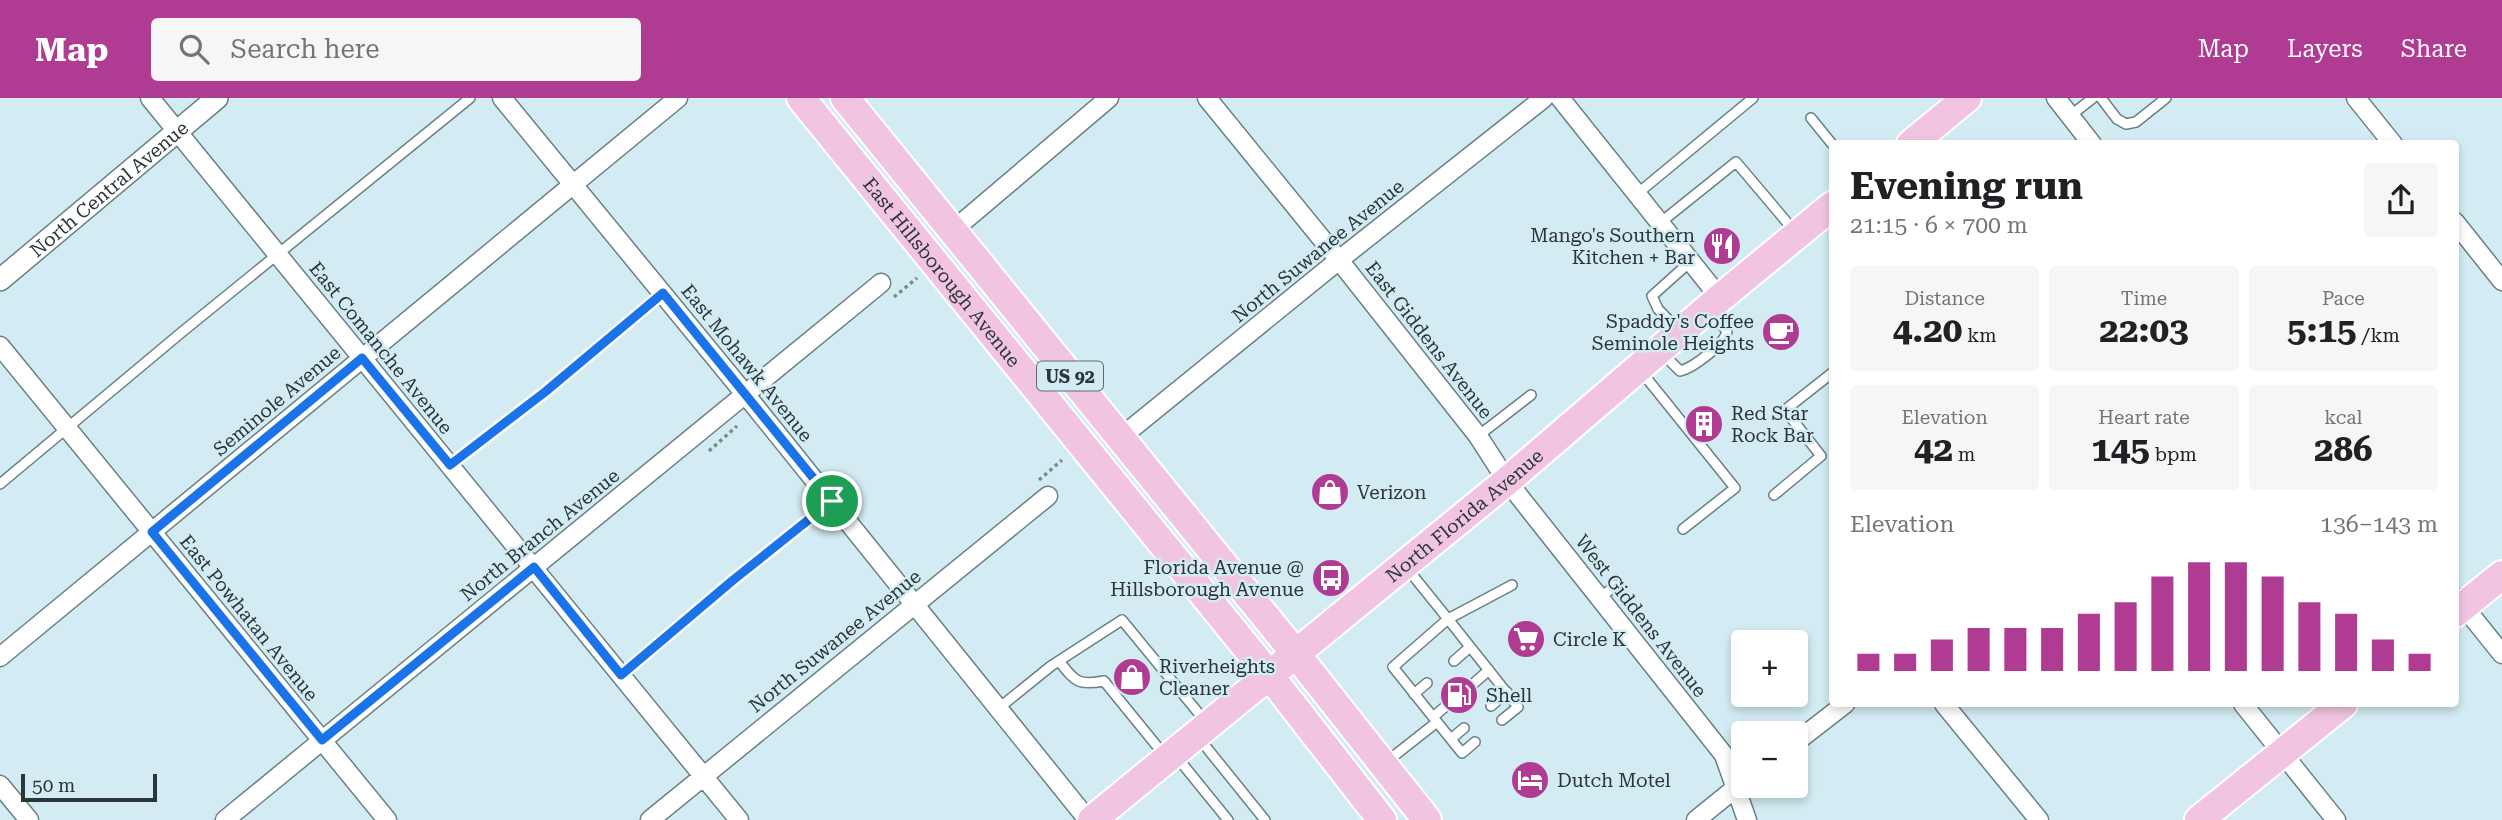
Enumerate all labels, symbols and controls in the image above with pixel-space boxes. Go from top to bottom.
search box [151,18,641,81]
text: Map [35,30,109,69]
icon: search [175,30,213,68]
text: Search here [231,34,380,64]
text: Map [2198,35,2249,63]
text: Layers [2287,35,2363,63]
text: Share [2401,35,2467,63]
street label: North Central Avenue [25,116,193,262]
button: share [2364,163,2438,237]
text: Evening run [1850,164,2083,208]
street label: East Hillsborough Avenue [858,173,1026,371]
street label: North Suwanee Avenue [1227,175,1409,327]
text: 21:15 · 6 × 700 m [1850,212,2028,239]
place label: Mango's Southern Kitchen + Bar [1530,224,1695,269]
restaurant icon: Mango's Southern Kitchen + Bar [1701,225,1743,267]
street label: East Comanche Avenue [304,257,458,439]
street label: East Giddens Avenue [1360,257,1498,423]
street label: East Mohawk Avenue [676,280,818,446]
text: Distance [1904,287,1985,310]
text: Time [2121,287,2167,310]
text: Pace [2322,287,2365,310]
place label: Spaddy's Coffee Seminole Heights [1592,310,1754,355]
text: 4.20 [1893,310,1962,351]
text: 22:03 [2099,310,2189,351]
text: 5:15 [2287,310,2357,351]
cafe icon: Spaddy's Coffee Seminole Heights [1760,311,1802,353]
text: km [1962,324,1997,347]
text: /km [2357,324,2400,347]
street label: Seminole Avenue [209,341,345,461]
road number: US 92 [1037,362,1103,390]
place label: Red Star Rock Bar [1731,402,1814,447]
building icon: Red Star Rock Bar [1683,403,1725,445]
text: Elevation [1902,406,1988,429]
text: Heart rate [2098,406,2190,429]
text: kcal [2324,406,2362,429]
text: 42 [1914,429,1953,470]
text: 145 [2091,429,2150,470]
text: 286 [2314,429,2373,470]
text: m [1953,443,1975,466]
text: bpm [2150,443,2197,466]
street label: North Florida Avenue [1381,444,1548,587]
street label: North Branch Avenue [456,464,624,606]
pin [802,471,862,531]
shop icon: Verizon [1309,471,1351,513]
place label: Verizon [1357,481,1426,504]
icon: arrive [813,482,851,520]
text: Elevation [1850,511,1954,538]
text: 136–143 m [2320,511,2438,538]
street label: East Powhatan Avenue [175,530,323,706]
street label: West Giddens Avenue [1571,530,1711,702]
place label: Florida Avenue @ Hillsborough Avenue [1110,556,1304,601]
bus stop icon: Florida Avenue @ Hillsborough Avenue [1310,557,1352,599]
street label: North Suwanee Avenue [744,565,926,717]
supermarket icon: Circle K [1505,618,1547,660]
place label: Circle K [1553,628,1626,651]
map controls [1731,630,1808,798]
button: + [1731,630,1808,707]
place label: Riverheights Cleaner [1159,655,1275,700]
shop icon: Riverheights Cleaner [1111,656,1153,698]
fuel station icon: Shell [1438,674,1480,716]
place label: Shell [1486,684,1532,707]
button: − [1731,721,1808,798]
hotel icon: Dutch Motel [1509,759,1551,801]
place label: Dutch Motel [1557,769,1671,792]
scale bar [21,771,158,803]
text: 50 m [32,774,75,797]

